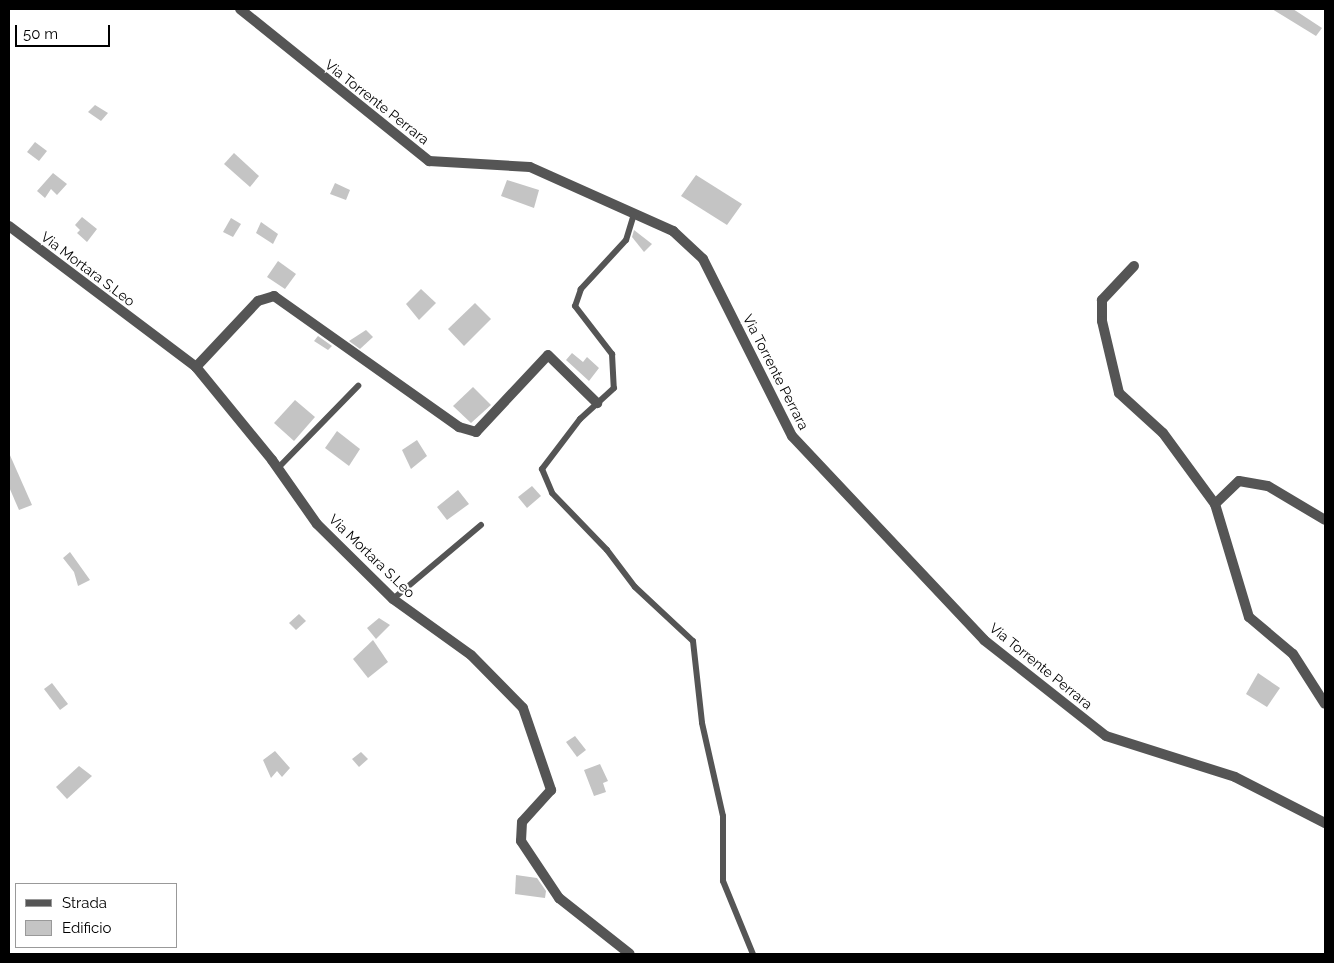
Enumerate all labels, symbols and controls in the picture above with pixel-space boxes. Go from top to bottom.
scale bar [18,15,112,47]
text: 50 m [23,25,58,43]
street label: Via Torrente Perrara [321,56,433,148]
street label: Via Mortara S.Leo [38,228,138,310]
street label: Via Torrente Perrara [739,311,813,433]
street label: Via Mortara S.Leo [325,511,419,601]
street label: Via Torrente Perrara [986,619,1096,713]
legend [15,883,178,948]
text: Strada [62,894,107,912]
text: Edificio [62,919,112,937]

